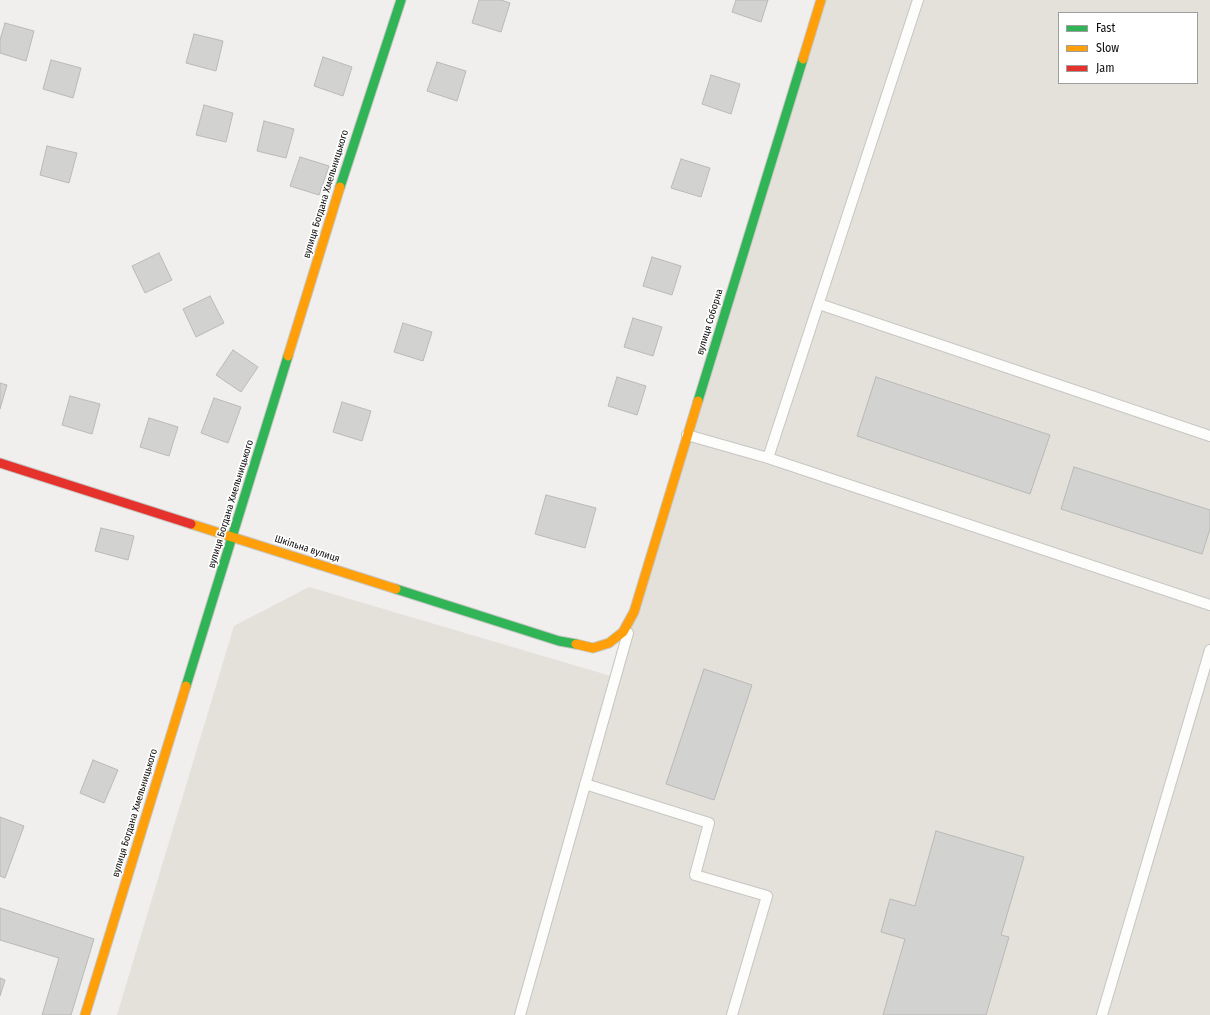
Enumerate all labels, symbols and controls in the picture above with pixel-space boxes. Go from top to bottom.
legend [1058,12,1198,84]
text: Fast [1096,21,1115,35]
text: Slow [1096,41,1119,55]
text: Jam [1096,61,1114,75]
street label: вулиця Богдана Хмельницького [301,128,351,260]
street label: вулиця Соборна [694,287,726,357]
street label: вулиця Богдана Хмельницького [206,438,256,570]
street label: Шкільна вулиця [273,533,341,565]
street label: вулиця Богдана Хмельницького [110,747,160,879]

